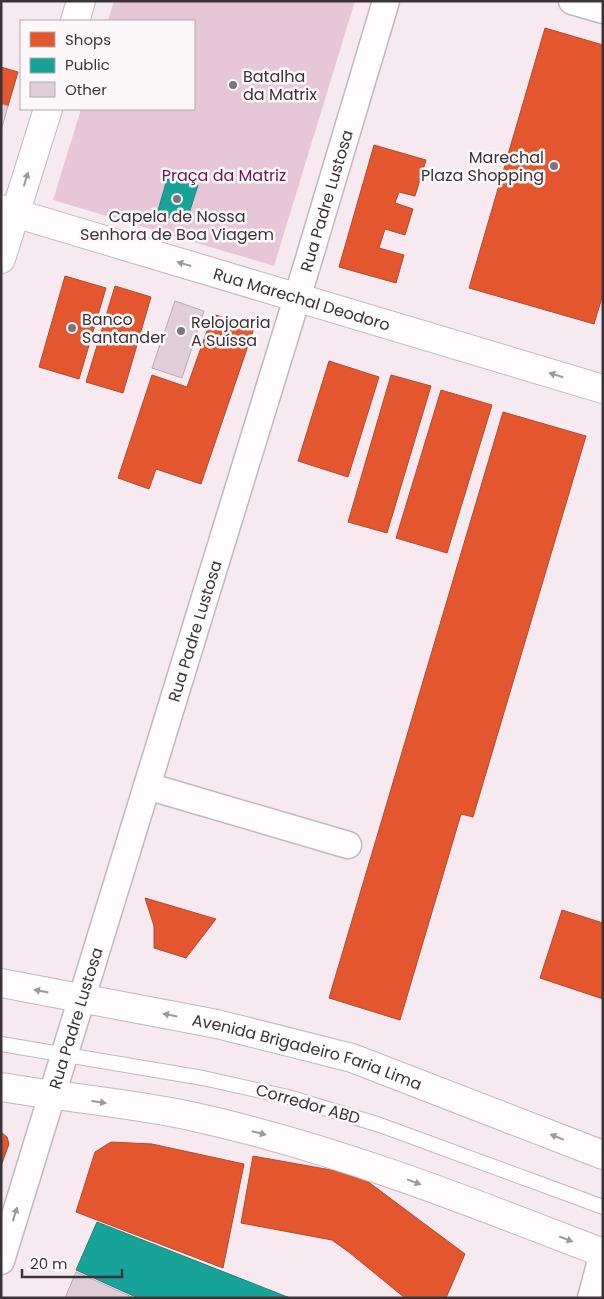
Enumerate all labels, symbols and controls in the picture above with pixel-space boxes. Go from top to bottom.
legend [20,20,195,110]
text: Shops [65,29,111,50]
text: Public [65,54,110,75]
place label: Batalha da Matrix [243,65,317,106]
text: Other [65,79,107,100]
marker: Batalha da Matrix [227,79,239,91]
street label: Rua Padre Lustosa [294,127,358,275]
place label: Marechal Plaza Shopping [421,146,544,187]
marker: Marechal Plaza Shopping [548,160,560,172]
park label: Praça da Matriz [162,164,286,187]
one-way arrow [23,171,31,186]
marker: Capela de Nossa Senhora de Boa Viagem [171,193,183,205]
place label: Capela de Nossa Senhora de Boa Viagem [80,205,274,246]
one-way arrow [176,259,191,267]
street label: Rua Marechal Deodoro [211,262,393,336]
place label: Banco Santander [82,308,166,349]
place label: Relojoaria A Suíssa [191,311,271,352]
marker: Banco Santander [66,322,78,334]
marker: Relojoaria A Suíssa [175,325,187,337]
one-way arrow [548,371,563,379]
street label: Rua Padre Lustosa [162,557,227,705]
street label: Rua Padre Lustosa [43,945,108,1092]
one-way arrow [34,987,49,995]
street label: Avenida Brigadeiro Faria Lima [190,1008,425,1095]
one-way arrow [161,1011,177,1019]
street label: Corredor ABD [253,1078,363,1130]
one-way arrow [92,1098,108,1106]
one-way arrow [251,1129,266,1137]
one-way arrow [550,1133,565,1141]
one-way arrow [406,1179,421,1186]
one-way arrow [12,1206,20,1221]
one-way arrow [559,1235,573,1243]
scale bar [22,1246,122,1278]
text: 20 m [30,1253,68,1274]

